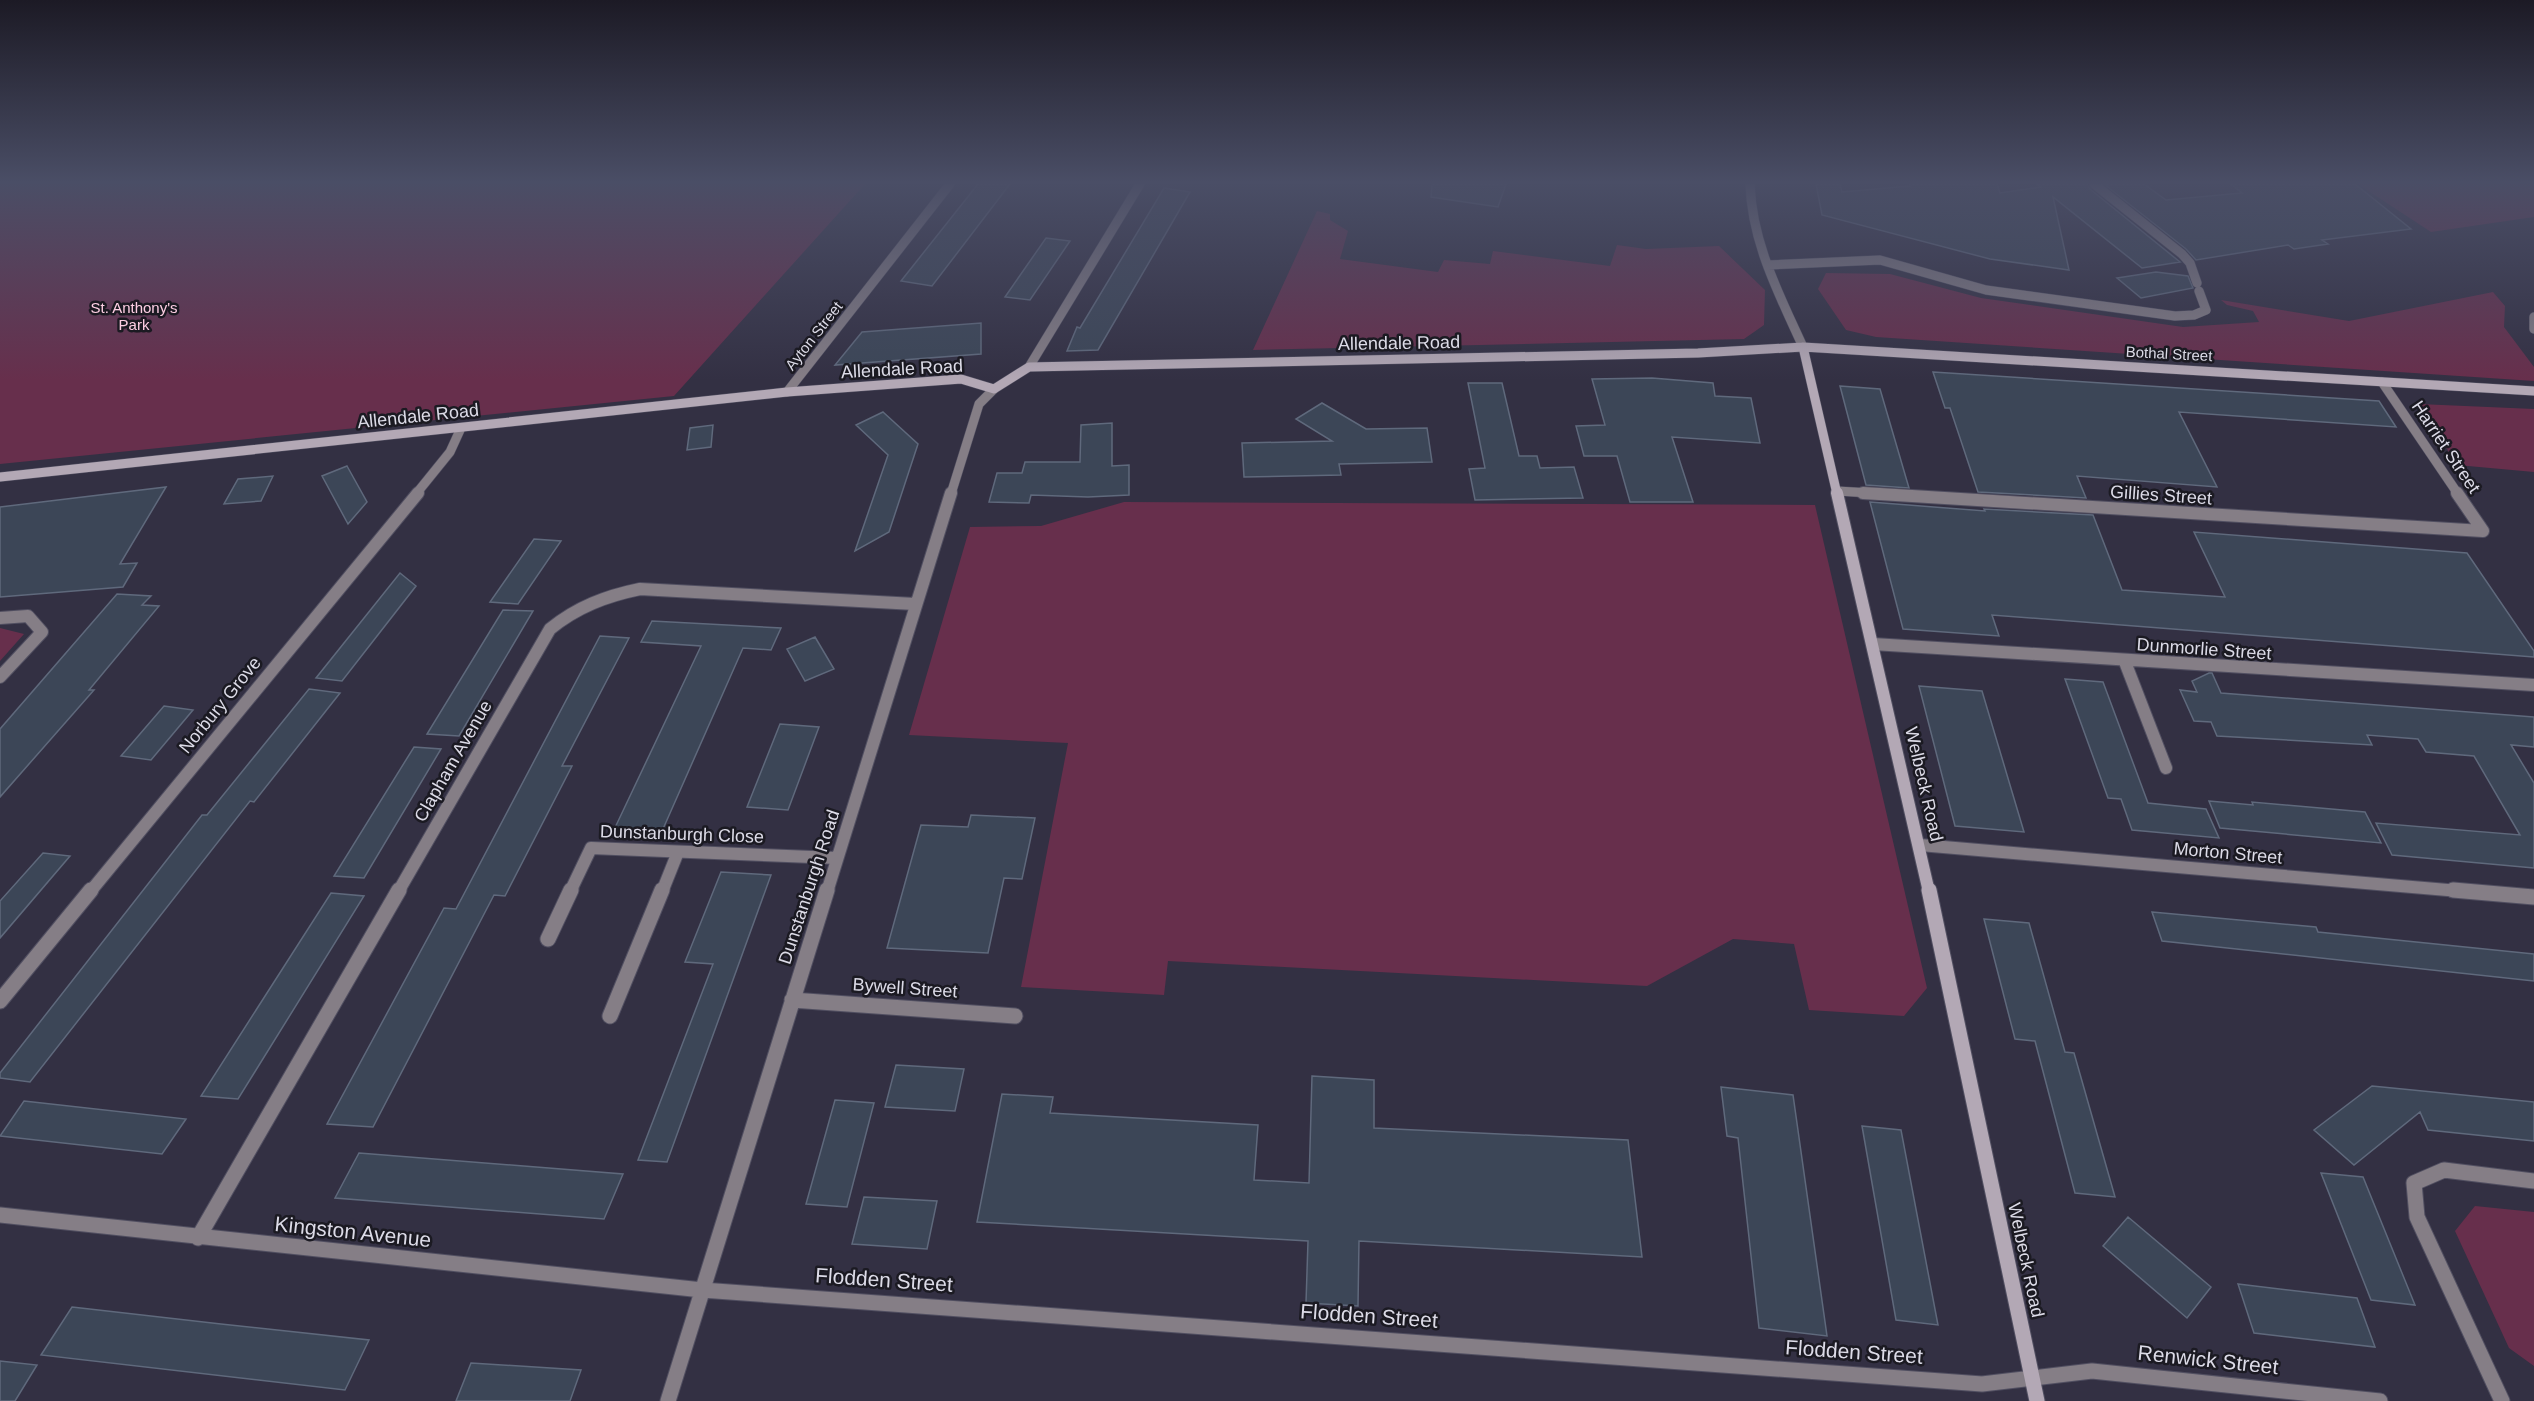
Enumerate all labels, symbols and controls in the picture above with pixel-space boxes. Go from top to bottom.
street label: Ayton Street [782,297,846,373]
park label: St. Anthony's Park [90,299,178,333]
street label: Allendale Road [1338,332,1460,354]
street label: Bothal Street [2125,343,2214,364]
street label: Allendale Road [841,356,963,382]
street label: Harriet Street [2408,397,2484,497]
street label: Allendale Road [356,400,480,432]
street label: Gillies Street [2109,481,2213,509]
street label: Dunmorlie Street [2136,634,2272,664]
street label: Norbury Grove [175,653,265,757]
street label: Clapham Avenue [410,697,496,825]
street label: Welbeck Road [1901,725,1947,843]
street label: Dunstanburgh Road [775,807,843,967]
street label: Dunstanburgh Close [600,821,764,847]
street label: Morton Street [2173,838,2283,868]
street label: Bywell Street [852,974,958,1002]
street label: Welbeck Road [2004,1201,2048,1319]
street label: Kingston Avenue [274,1212,432,1251]
street label: Flodden Street [815,1263,954,1296]
street label: Flodden Street [1300,1299,1439,1332]
street label: Flodden Street [1785,1335,1924,1368]
street label: Renwick Street [2137,1341,2280,1378]

